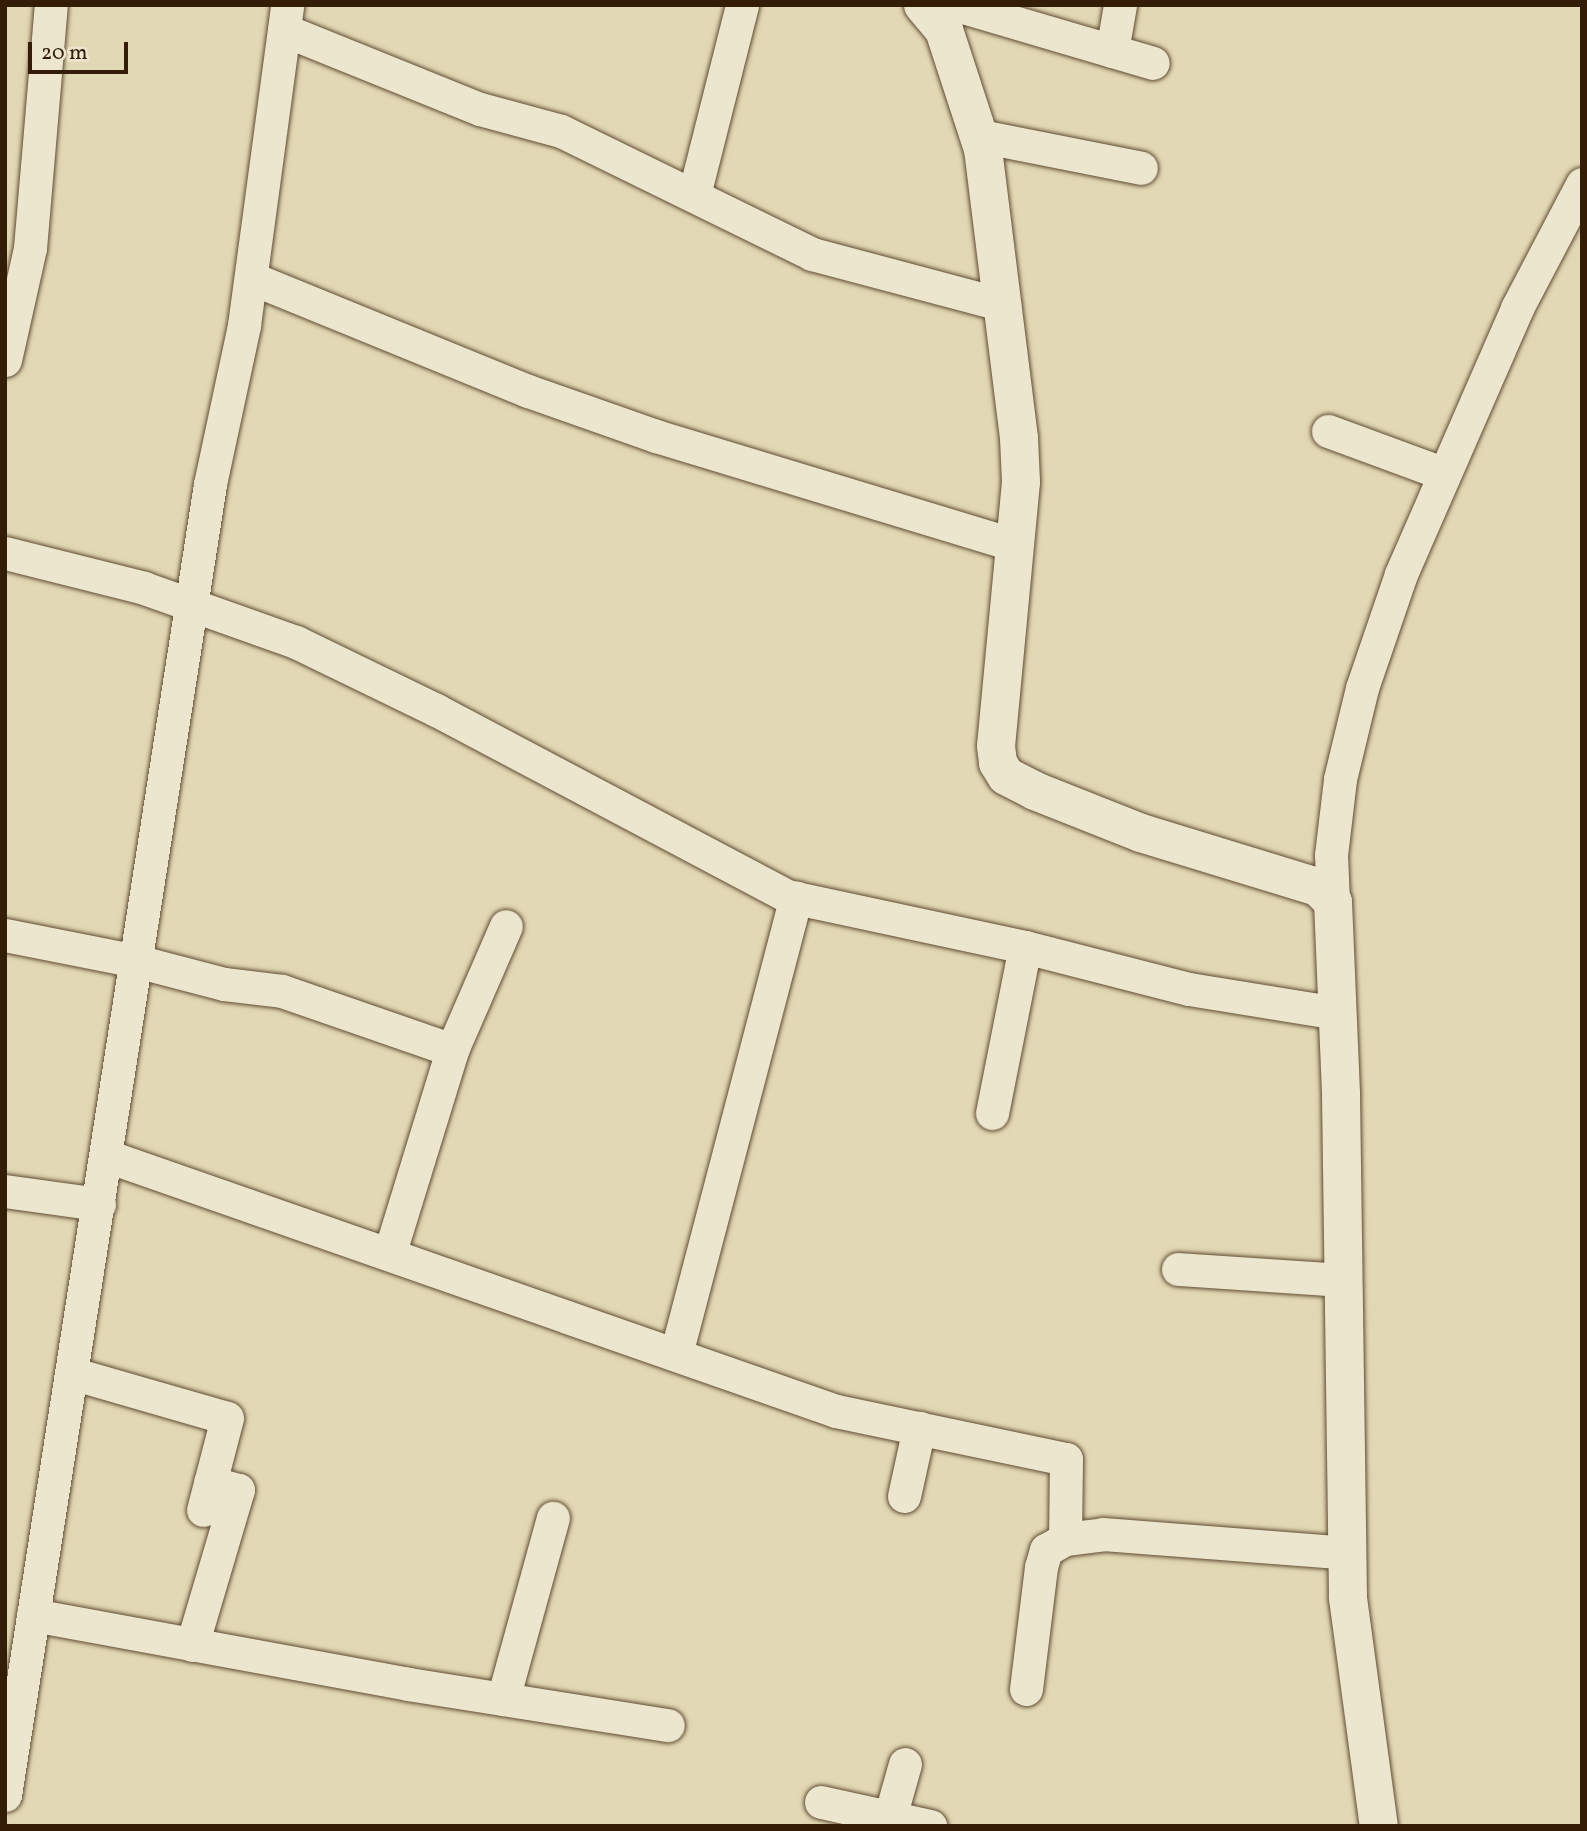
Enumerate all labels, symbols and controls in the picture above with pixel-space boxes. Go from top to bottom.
scale bar [32,28,131,72]
text: 20 m [41,39,87,68]

